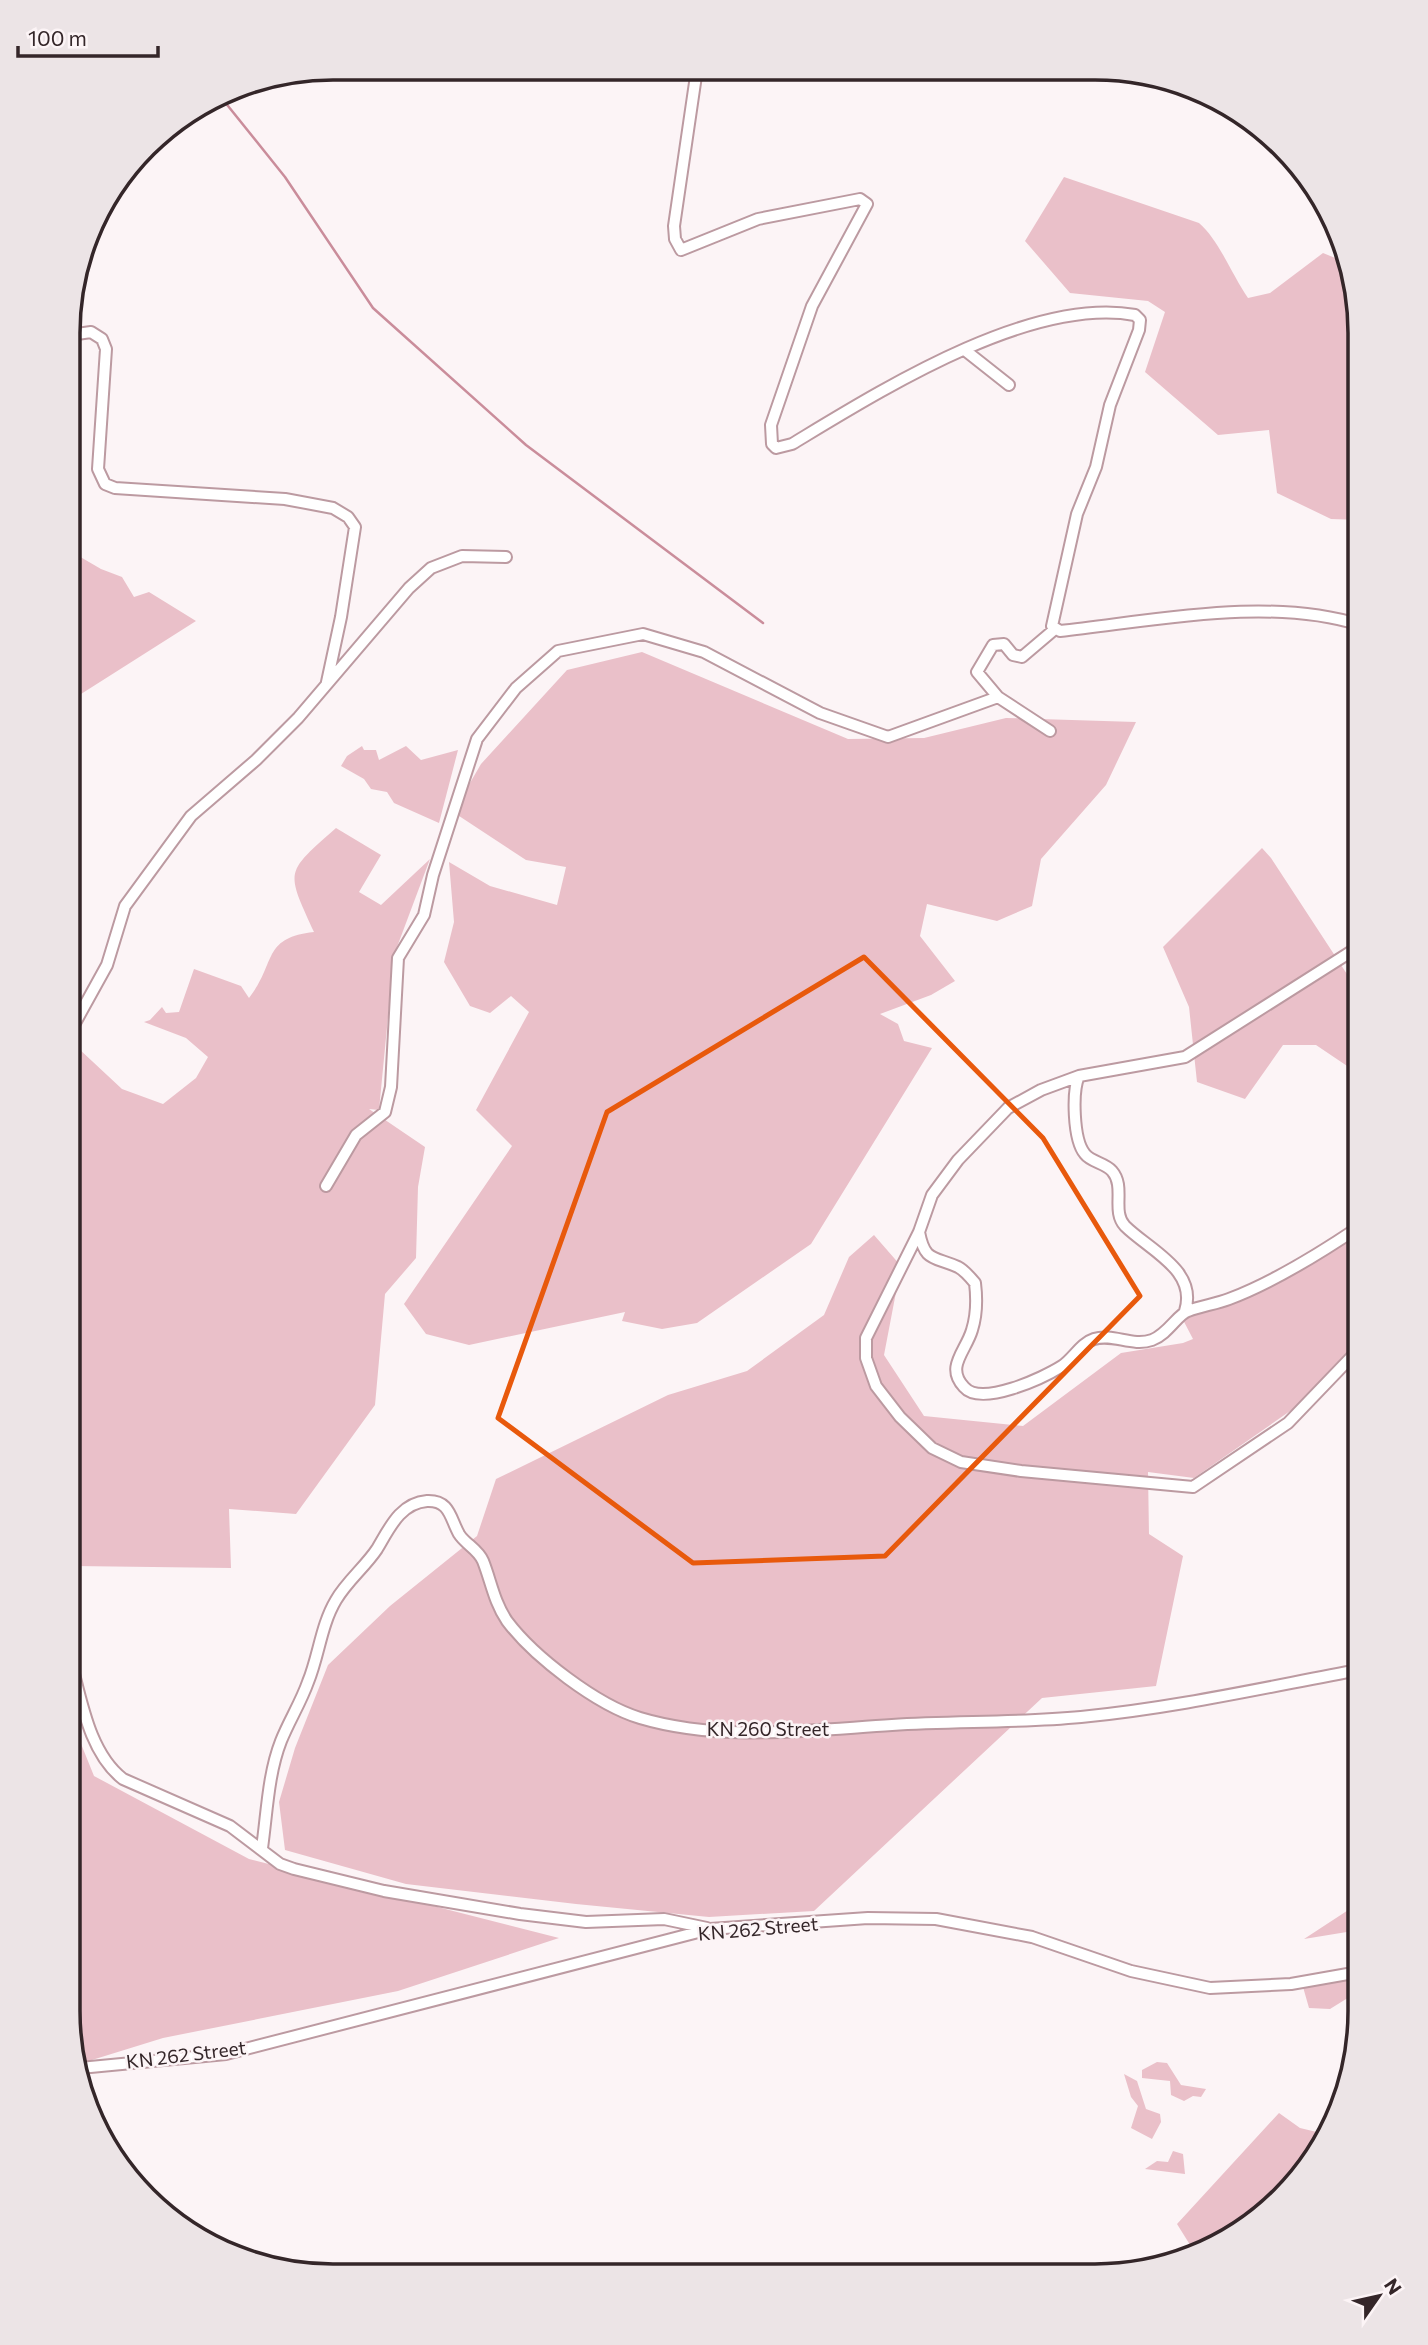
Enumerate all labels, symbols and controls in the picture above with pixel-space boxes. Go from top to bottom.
scale bar [18,14,158,58]
text: 100 m [28,25,87,50]
street label: KN 260 Street [707,1717,829,1740]
street label: KN 262 Street [697,1911,819,1945]
street label: KN 262 Street [125,2035,247,2073]
north arrow [1344,2261,1414,2331]
text: N [1380,2274,1407,2299]

